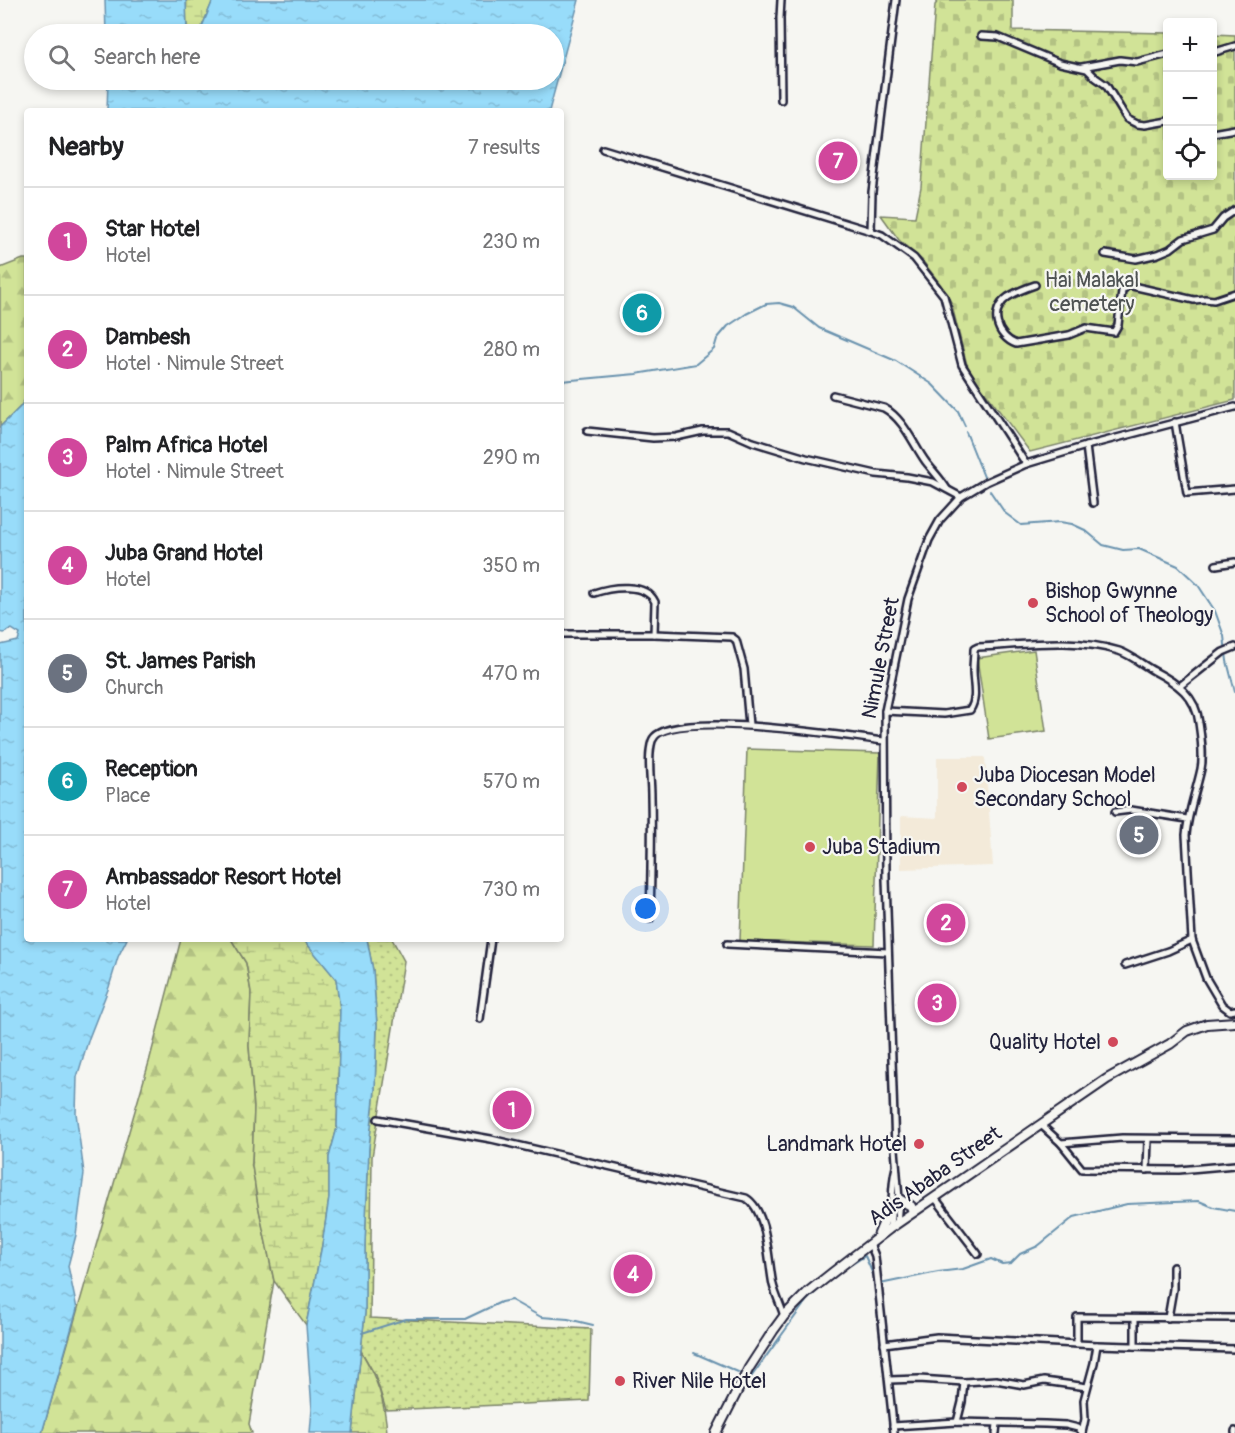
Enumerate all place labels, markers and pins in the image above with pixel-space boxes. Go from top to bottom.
pin: 7 [818,138,858,184]
pin: 6 [622,290,662,336]
place label: Bishop Gwynne School of Theology [1045,578,1213,629]
marker: Bishop Gwynne School of Theology [1026,596,1040,610]
place label: Juba Diocesan Model Secondary School [974,762,1156,813]
marker: Juba Diocesan Model Secondary School [955,780,969,794]
pin: 5 [1120,812,1158,858]
place label: Juba Stadium [822,834,940,861]
marker: Juba Stadium [803,840,817,854]
pin: 2 [926,900,966,946]
pin: 3 [918,980,956,1026]
place label: Quality Hotel [989,1029,1101,1056]
marker: Quality Hotel [1106,1035,1120,1049]
pin: 1 [492,1088,532,1132]
place label: Landmark Hotel [766,1131,907,1158]
marker: Landmark Hotel [912,1137,926,1151]
pin: 4 [614,1252,652,1296]
place label: River Nile Hotel [632,1368,767,1395]
marker: River Nile Hotel [613,1374,627,1388]

